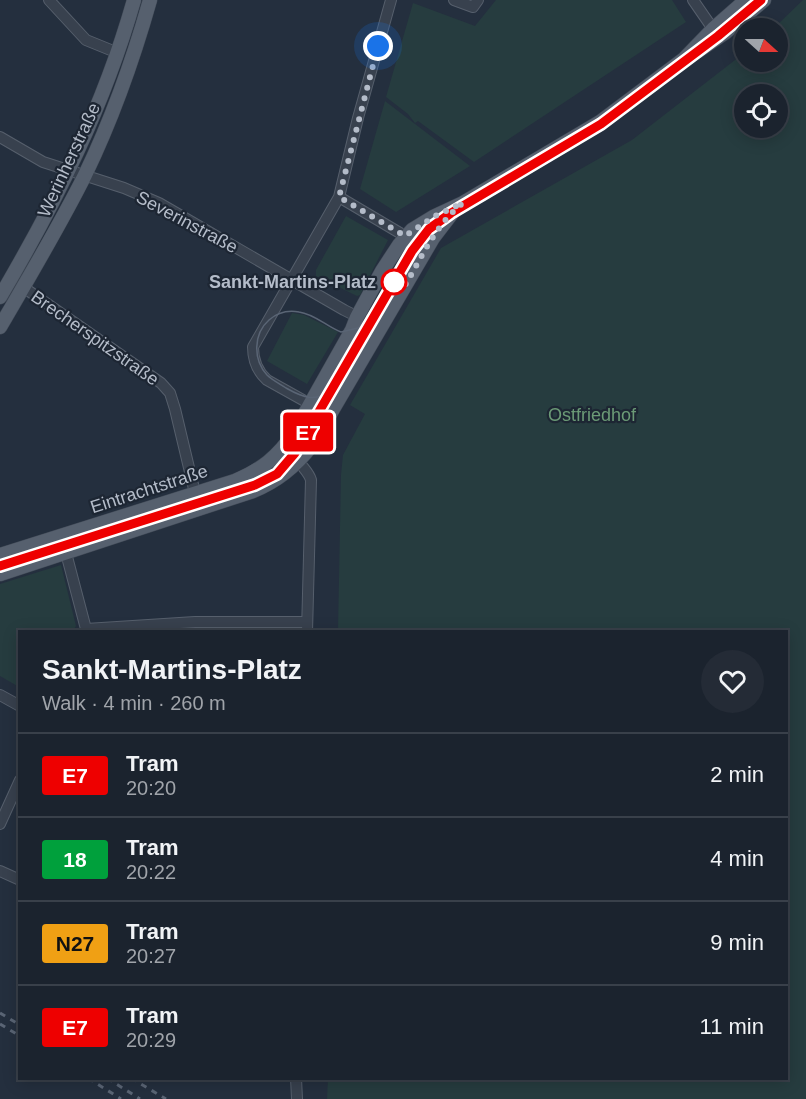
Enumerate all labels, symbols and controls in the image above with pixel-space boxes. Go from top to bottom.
north arrow [734,18,788,72]
map controls [734,18,788,138]
your location [363,31,393,61]
button: locate [734,84,788,138]
street label: Werinherstraße [34,100,104,220]
street label: Severinstraße [133,187,241,257]
marker: Sankt-Martins-Platz [381,269,407,295]
place label: Sankt-Martins-Platz [209,272,376,292]
street label: Brecherspitzstraße [27,286,163,390]
park label: Ostfriedhof [548,405,637,425]
line badge: E7 [281,412,335,452]
text: E7 [295,421,321,444]
street label: Eintrachtstraße [88,461,210,517]
button: heart [701,650,764,713]
text: Sankt-Martins-Platz [42,654,302,685]
text: Walk · 4 min · 260 m [42,692,226,714]
text: Tram [126,751,179,776]
text: 2 min [710,762,764,787]
text: E7 [62,764,88,787]
text: 20:20 [126,777,176,799]
text: Tram [126,835,179,860]
text: 4 min [710,846,764,871]
text: 18 [63,848,87,871]
text: 20:22 [126,861,176,883]
text: Tram [126,919,179,944]
text: 9 min [710,930,764,955]
text: N27 [56,932,94,955]
text: 20:27 [126,945,176,967]
text: Tram [126,1003,179,1028]
text: 11 min [700,1014,764,1039]
text: E7 [62,1016,88,1039]
text: 20:29 [126,1029,176,1051]

